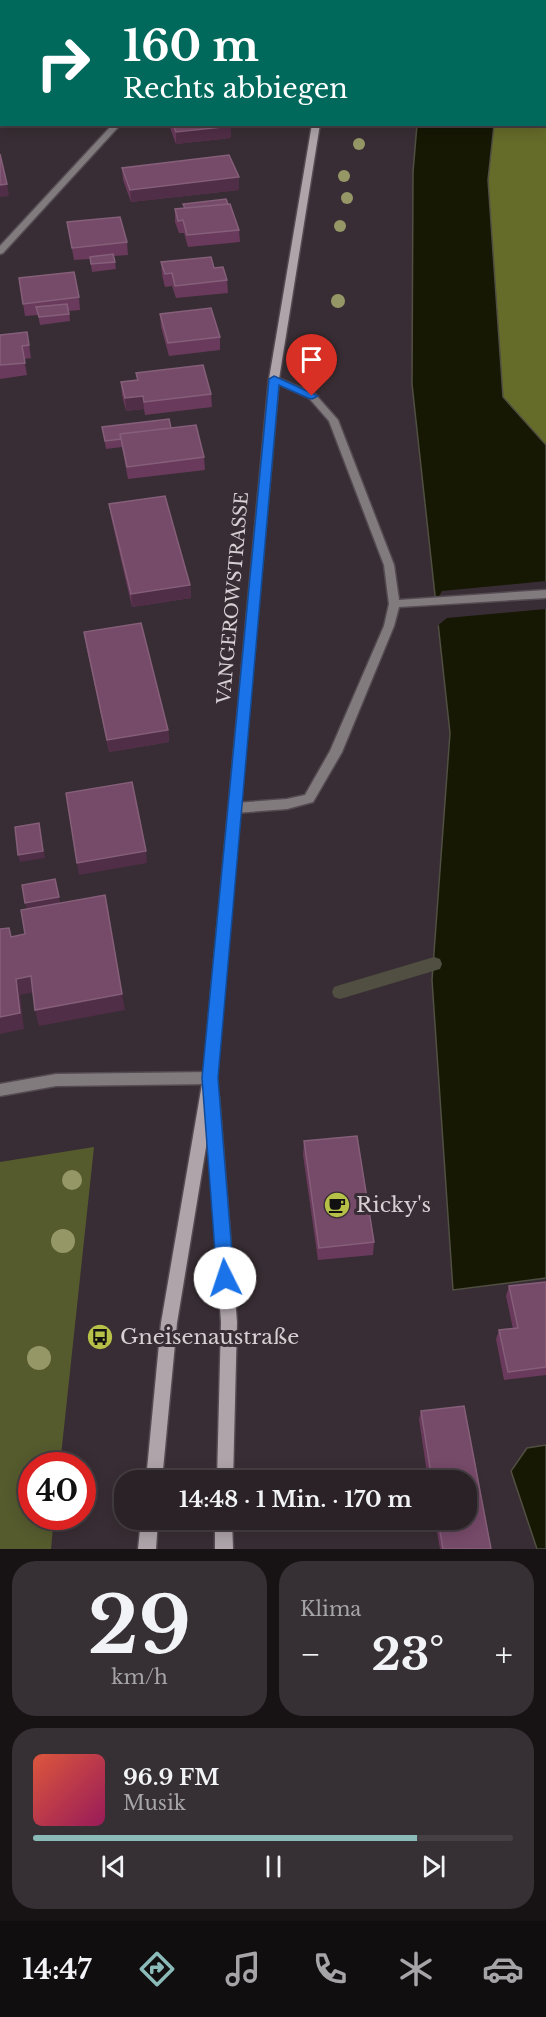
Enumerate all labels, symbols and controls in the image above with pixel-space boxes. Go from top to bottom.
text: 160 m [123,20,259,72]
icon: right [24,24,102,102]
text: Rechts abbiegen [123,72,348,105]
pin [286,334,337,396]
icon: arrive [295,343,328,376]
street label: VANGEROWSTRASSE [213,491,253,706]
cafe icon: Ricky's [322,1190,352,1220]
place label: Ricky's [356,1192,431,1218]
position arrow [193,1246,257,1310]
bus stop icon: Gneisenaustraße [85,1322,115,1352]
place label: Gneisenaustraße [120,1324,299,1350]
speed limit sign: 40 [18,1452,96,1530]
text: 14:48 · 1 Min. · 170 m [179,1486,412,1513]
text: 29 [88,1577,191,1674]
text: Klima [300,1597,361,1621]
text: 23° [371,1626,444,1682]
text: − [300,1634,321,1675]
text: + [495,1634,513,1675]
text: km/h [111,1665,168,1689]
text: 96.9 FM [123,1764,219,1791]
text: Musik [123,1791,186,1815]
icon: previous [97,1850,130,1883]
icon: pause [257,1850,290,1883]
icon: next [417,1850,450,1883]
icon: directions [136,1948,178,1990]
icon: music [222,1948,264,1990]
icon: phone [309,1948,351,1990]
icon: climate [395,1948,437,1990]
icon: car [482,1948,524,1990]
text: 14:47 [22,1953,91,1986]

